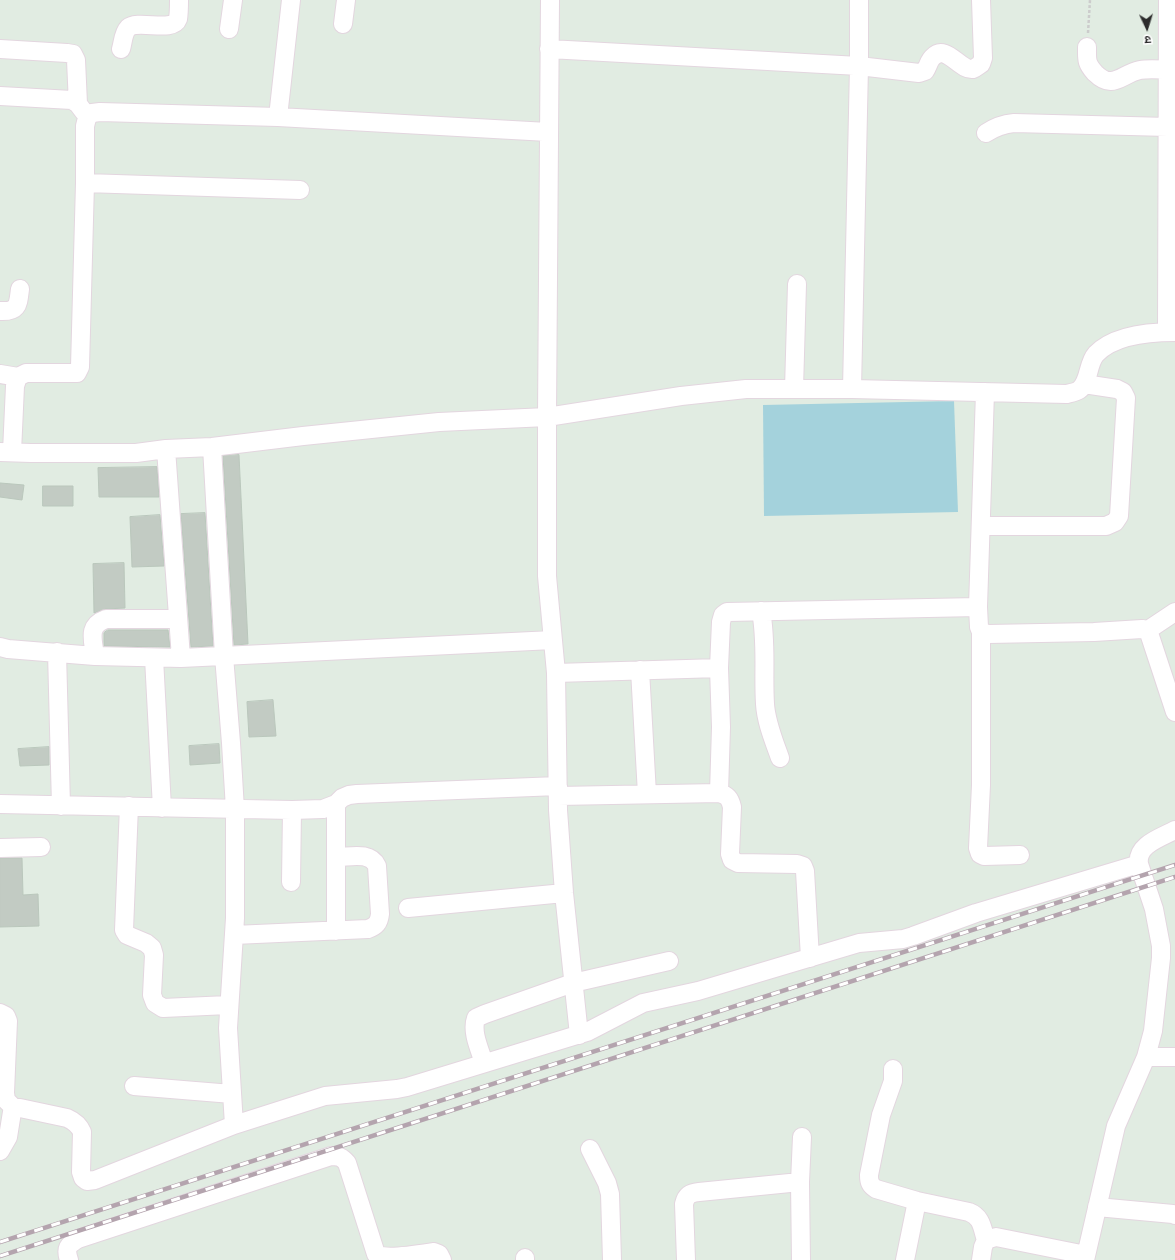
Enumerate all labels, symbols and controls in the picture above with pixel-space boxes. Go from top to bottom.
north arrow [1127,8,1167,48]
text: उ [1144,33,1152,47]

